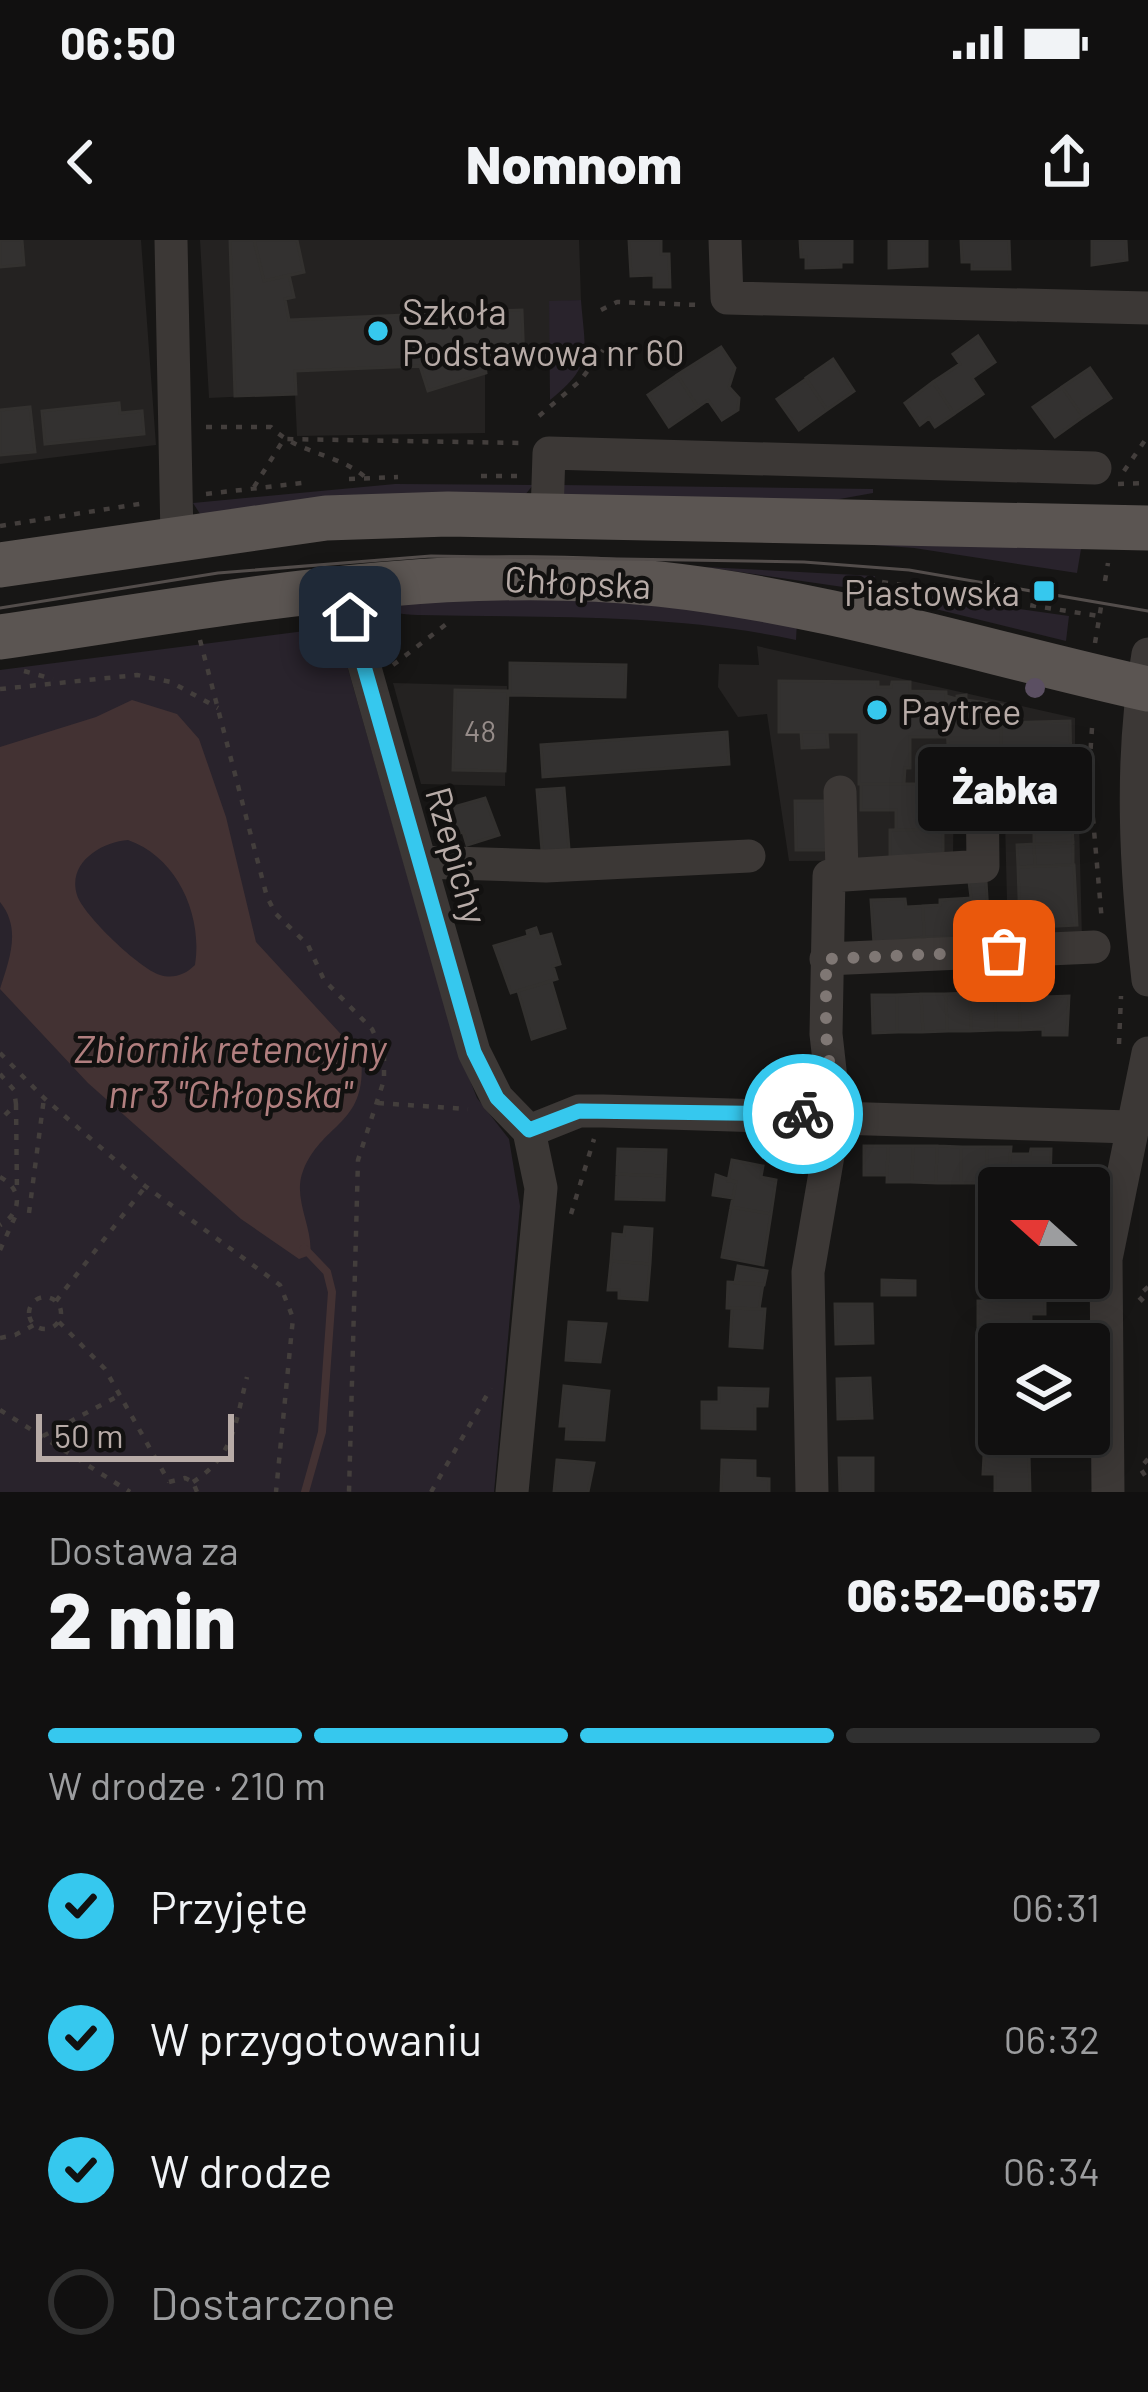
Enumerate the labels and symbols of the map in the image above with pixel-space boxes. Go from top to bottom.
place label: Szkoła Podstawowa nr 60 [402,289,685,373]
marker: Szkoła Podstawowa nr 60 [365,318,391,344]
street label: Chłopska [504,556,652,606]
pin [299,566,401,668]
place label: Piastowska [844,570,1020,613]
marker: Piastowska [1031,578,1057,604]
place label: Paytree [901,689,1021,732]
marker: Paytree [864,697,890,723]
house number: 48 [464,712,496,748]
callout: Żabka [917,747,1091,831]
street label: Rzepichy [418,781,498,929]
pin [953,900,1055,1002]
water label: Zbiornik retencyjny nr 3 "Chłopska" [74,1024,388,1116]
courier [743,1054,863,1174]
north arrow [978,1167,1110,1299]
scale bar [36,1408,234,1461]

